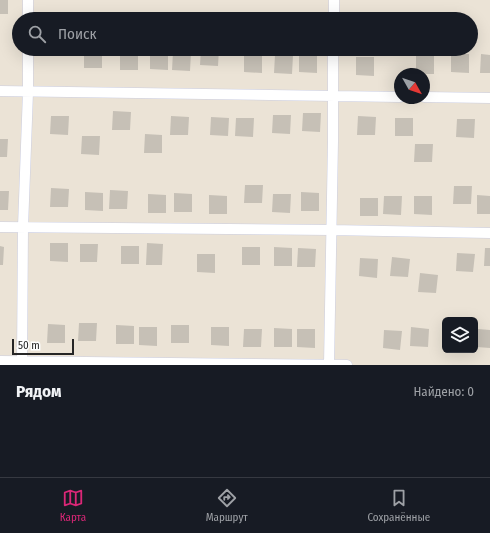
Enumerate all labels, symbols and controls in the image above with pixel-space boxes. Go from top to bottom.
search box [12,12,478,56]
icon: search [26,23,48,45]
text: Поиск [58,25,96,43]
north arrow [394,68,430,104]
map controls [442,317,478,353]
button: layers [442,317,478,353]
scale bar [12,337,74,356]
text: 50 m [18,339,40,352]
text: Рядом [16,381,61,402]
text: Найдено: 0 [413,384,474,399]
tab: Карта [60,487,86,524]
tab: Маршрут [206,487,248,524]
tab: Сохранённые [367,487,430,524]

